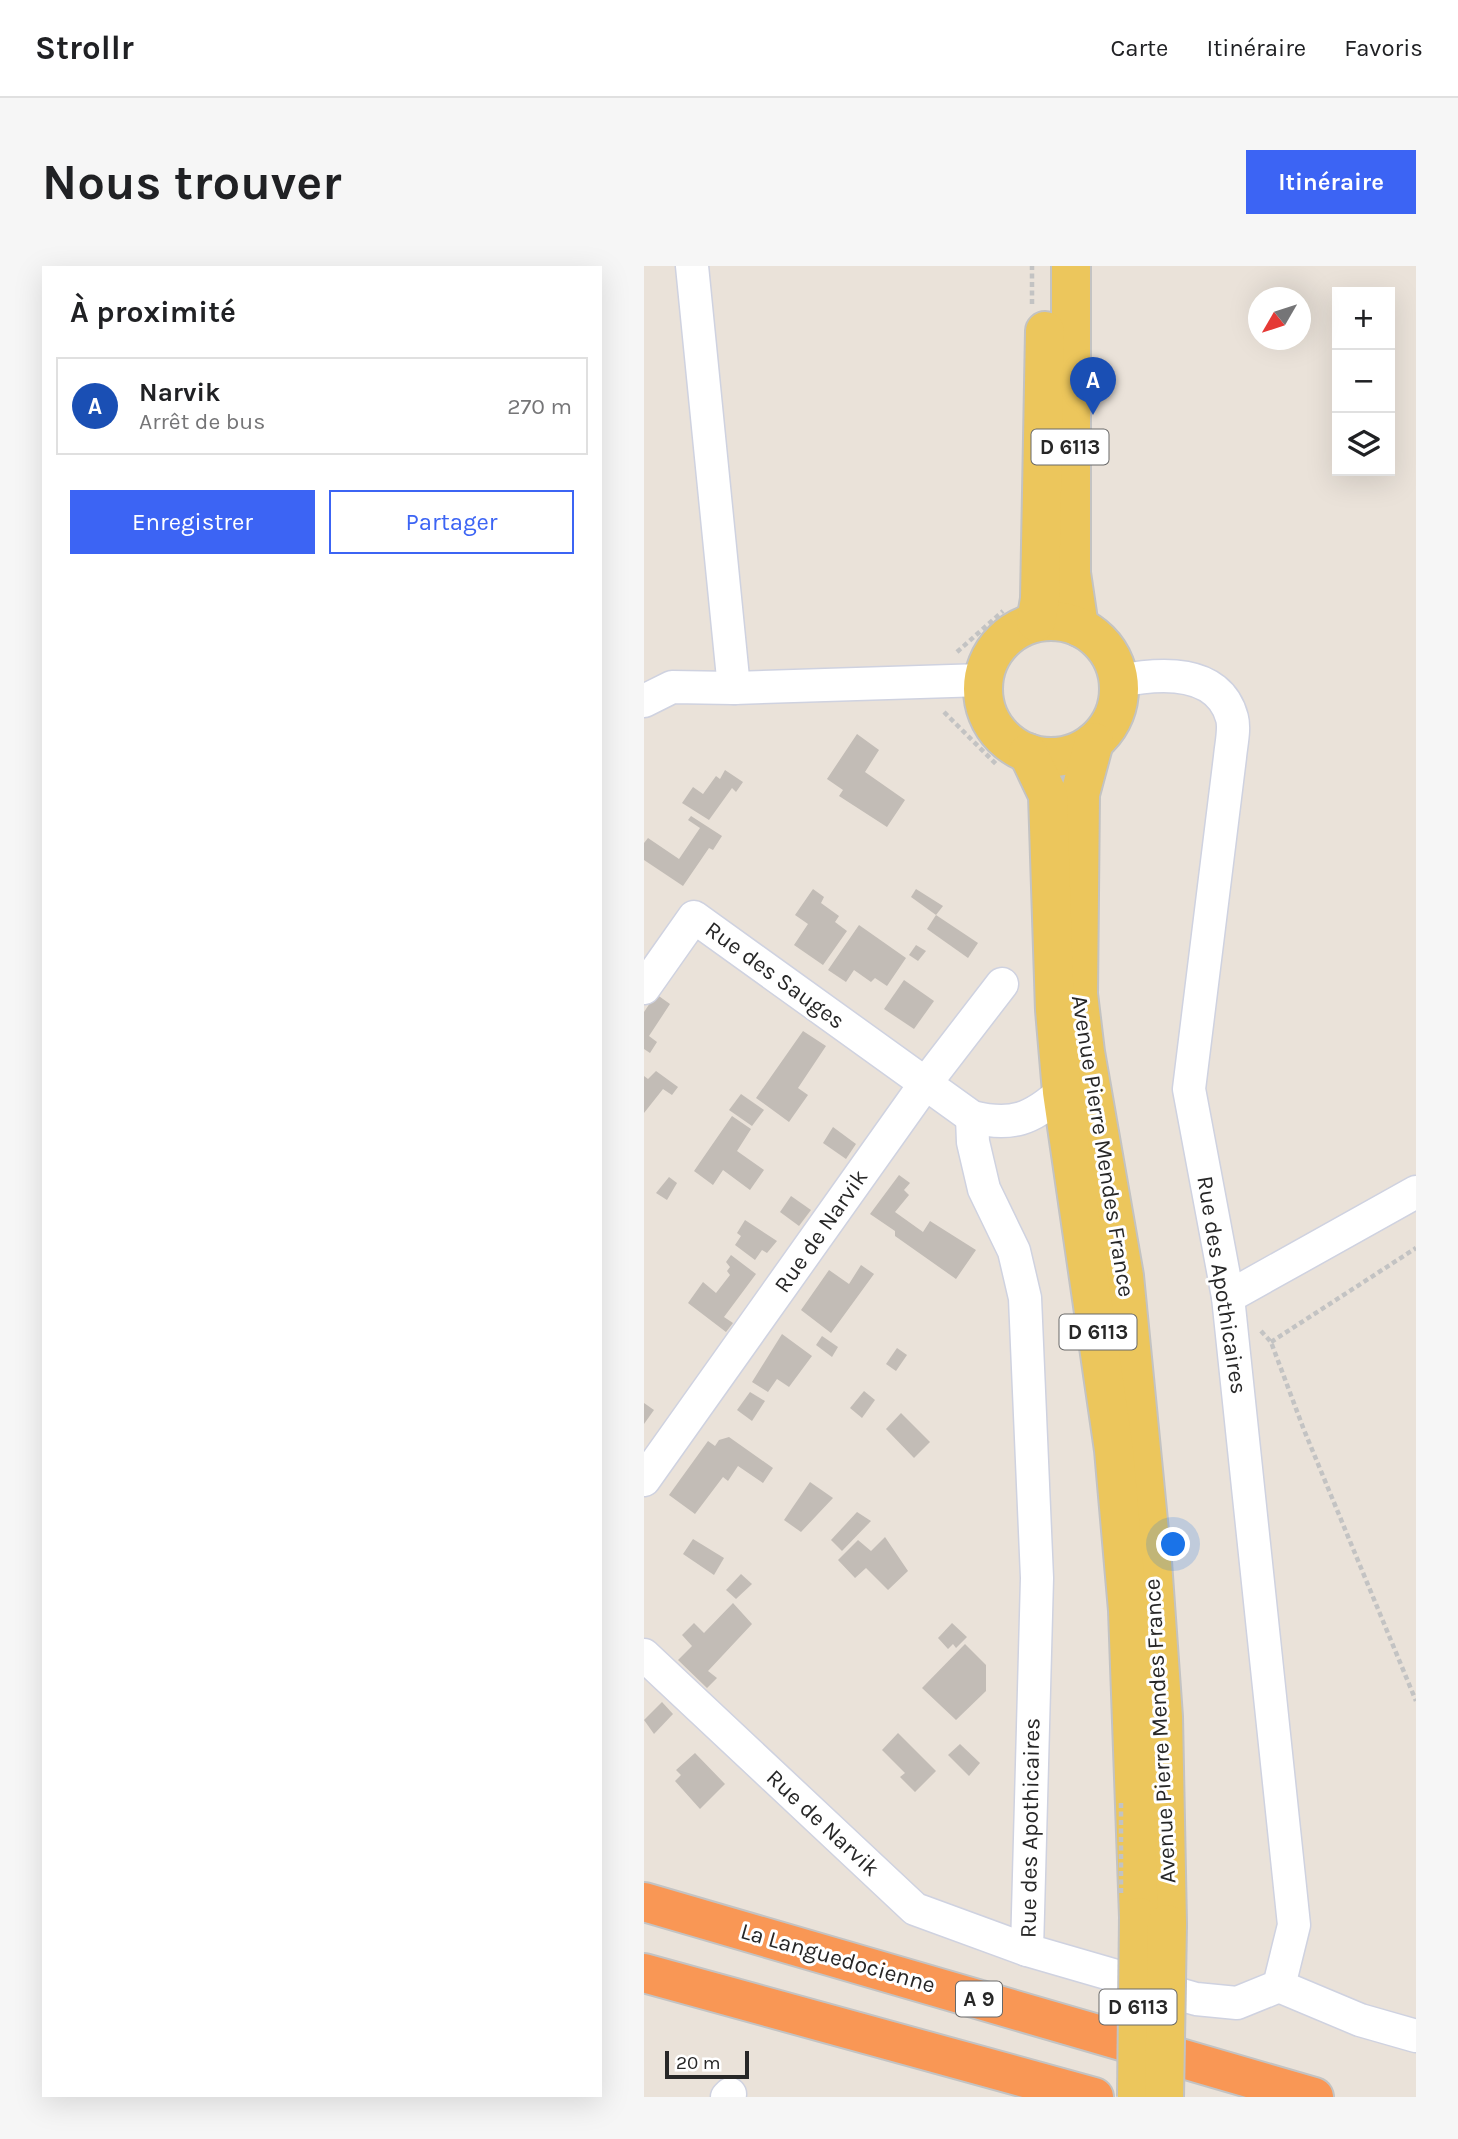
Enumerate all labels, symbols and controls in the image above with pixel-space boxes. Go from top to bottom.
text: Strollr [35,29,134,67]
text: Carte [1110,34,1168,62]
text: Itinéraire [1206,34,1306,62]
text: Favoris [1344,34,1423,62]
button: Itinéraire [1246,150,1416,214]
text: Nous trouver [42,154,342,211]
north arrow [1248,287,1311,350]
map controls [1332,287,1395,476]
button: + [1332,287,1395,350]
text: À proximité [70,294,236,330]
button: − [1332,350,1395,413]
pin: A [1070,357,1116,415]
text: Narvik [139,377,220,408]
text: A [88,393,102,420]
text: 270 m [507,393,572,420]
text: Arrêt de bus [139,408,265,435]
button: layers [1332,413,1395,476]
road number: D 6113 [1032,430,1108,464]
button: Enregistrer [70,490,315,554]
button: Partager [329,490,574,554]
street label: Rue des Sauges [700,915,850,1035]
street label: Avenue Pierre Mendes France [1066,993,1140,1299]
street label: Rue de Narvik [769,1164,873,1298]
street label: Rue des Apothicaires [1191,1174,1253,1396]
road number: D 6113 [1060,1314,1136,1350]
your location [1156,1527,1190,1561]
street label: Avenue Pierre Mendes France [1139,1578,1181,1884]
street label: Rue des Apothicaires [1015,1718,1045,1938]
street label: Rue de Narvik [761,1764,885,1882]
street label: La Languedocienne [738,1917,938,1999]
road number: A 9 [956,1982,1002,2016]
road number: D 6113 [1100,1990,1176,2024]
scale bar [665,2048,749,2080]
text: 20 m [676,2052,721,2074]

